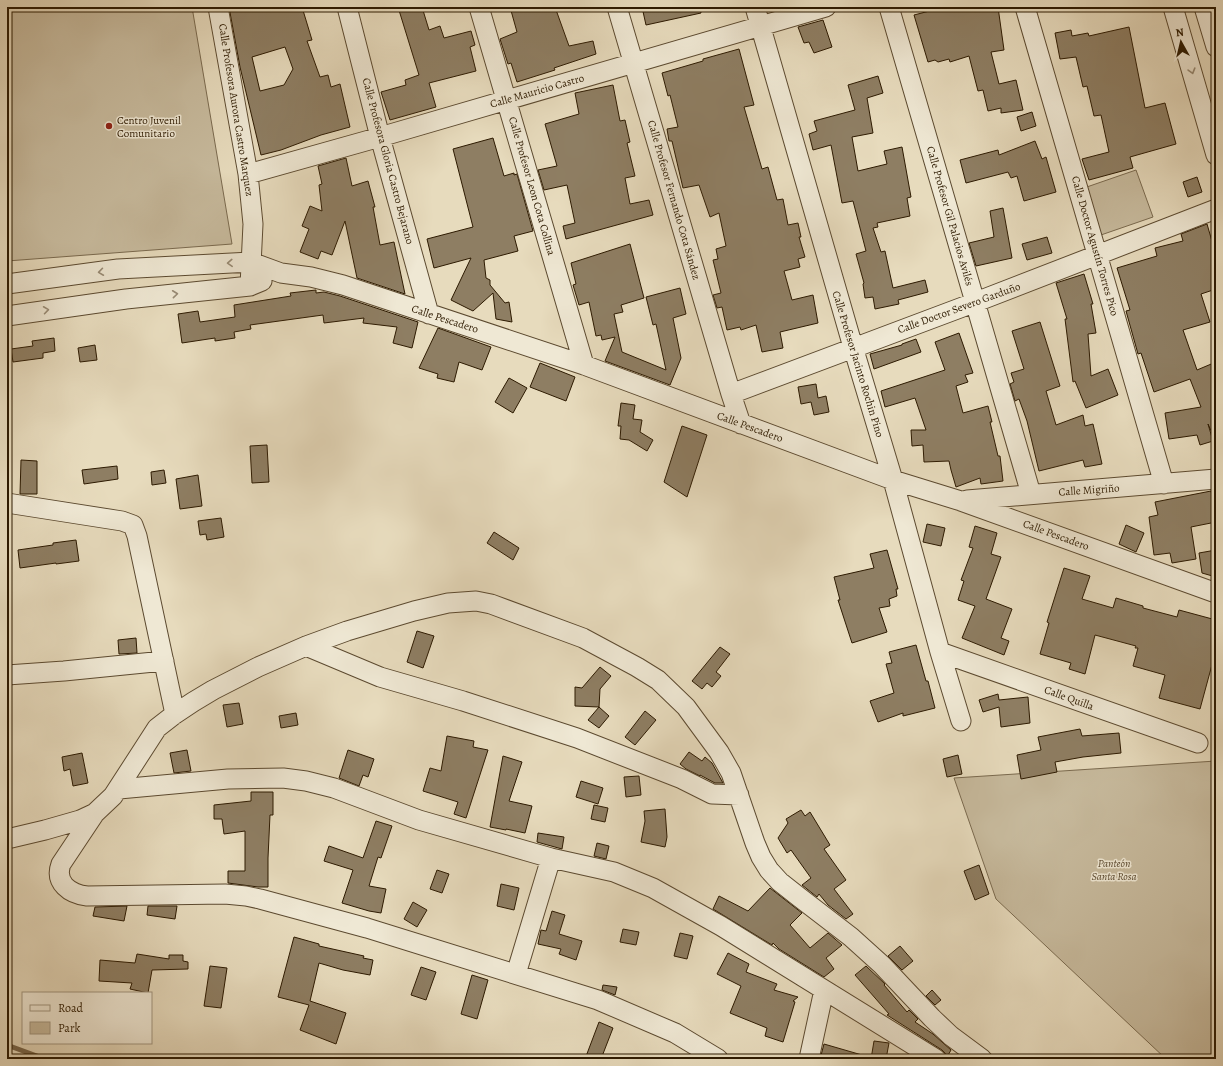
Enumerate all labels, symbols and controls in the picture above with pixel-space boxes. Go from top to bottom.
north arrow [1161,22,1201,62]
street label: Calle Profesora Aurora Castro Marquez [215,23,257,197]
text: N [1175,25,1185,41]
one-way arrow [1187,68,1196,75]
street label: Calle Mauricio Castro [488,70,586,112]
street label: Calle Profesora Gloria Castro Bejarano [359,76,418,246]
place label: Centro Juvenil Comunitario [117,113,181,141]
street label: Calle Profesor Leon Cota Collina [505,115,559,258]
street label: Calle Profesor Fernando Cota Sández [644,118,704,282]
marker: Centro Juvenil Comunitario [104,121,114,131]
street label: Calle Profesor Gil Palacios Avilés [923,144,977,288]
street label: Calle Doctor Agustín Torres Pico [1068,174,1122,318]
one-way arrow [227,259,233,268]
one-way arrow [97,267,104,276]
street label: Calle Doctor Severo Garduño [895,279,1023,337]
one-way arrow [171,289,178,298]
street label: Calle Profesor Jacinto Rochin Pino [829,289,888,440]
street label: Calle Pescadero [410,301,481,337]
one-way arrow [43,306,49,315]
street label: Calle Pescadero [715,408,786,446]
street label: Calle Migriño [1058,480,1121,500]
street label: Calle Pescadero [1021,516,1092,554]
street label: Calle Quilla [1042,682,1097,714]
park label: Panteón Santa Rosa [1091,856,1137,884]
legend [22,992,152,1044]
text: Road [58,1000,84,1016]
text: Park [58,1020,81,1036]

